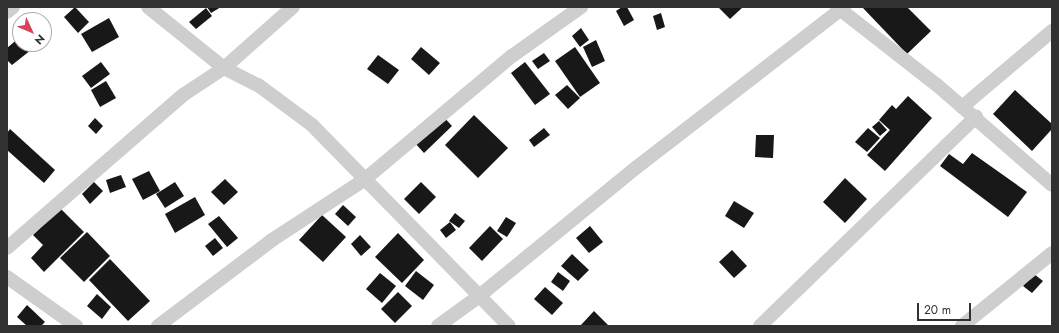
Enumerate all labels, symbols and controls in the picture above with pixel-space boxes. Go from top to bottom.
north arrow [12,12,52,52]
text: N [31,31,49,48]
scale bar [919,295,973,321]
text: 20 m [924,301,951,319]

